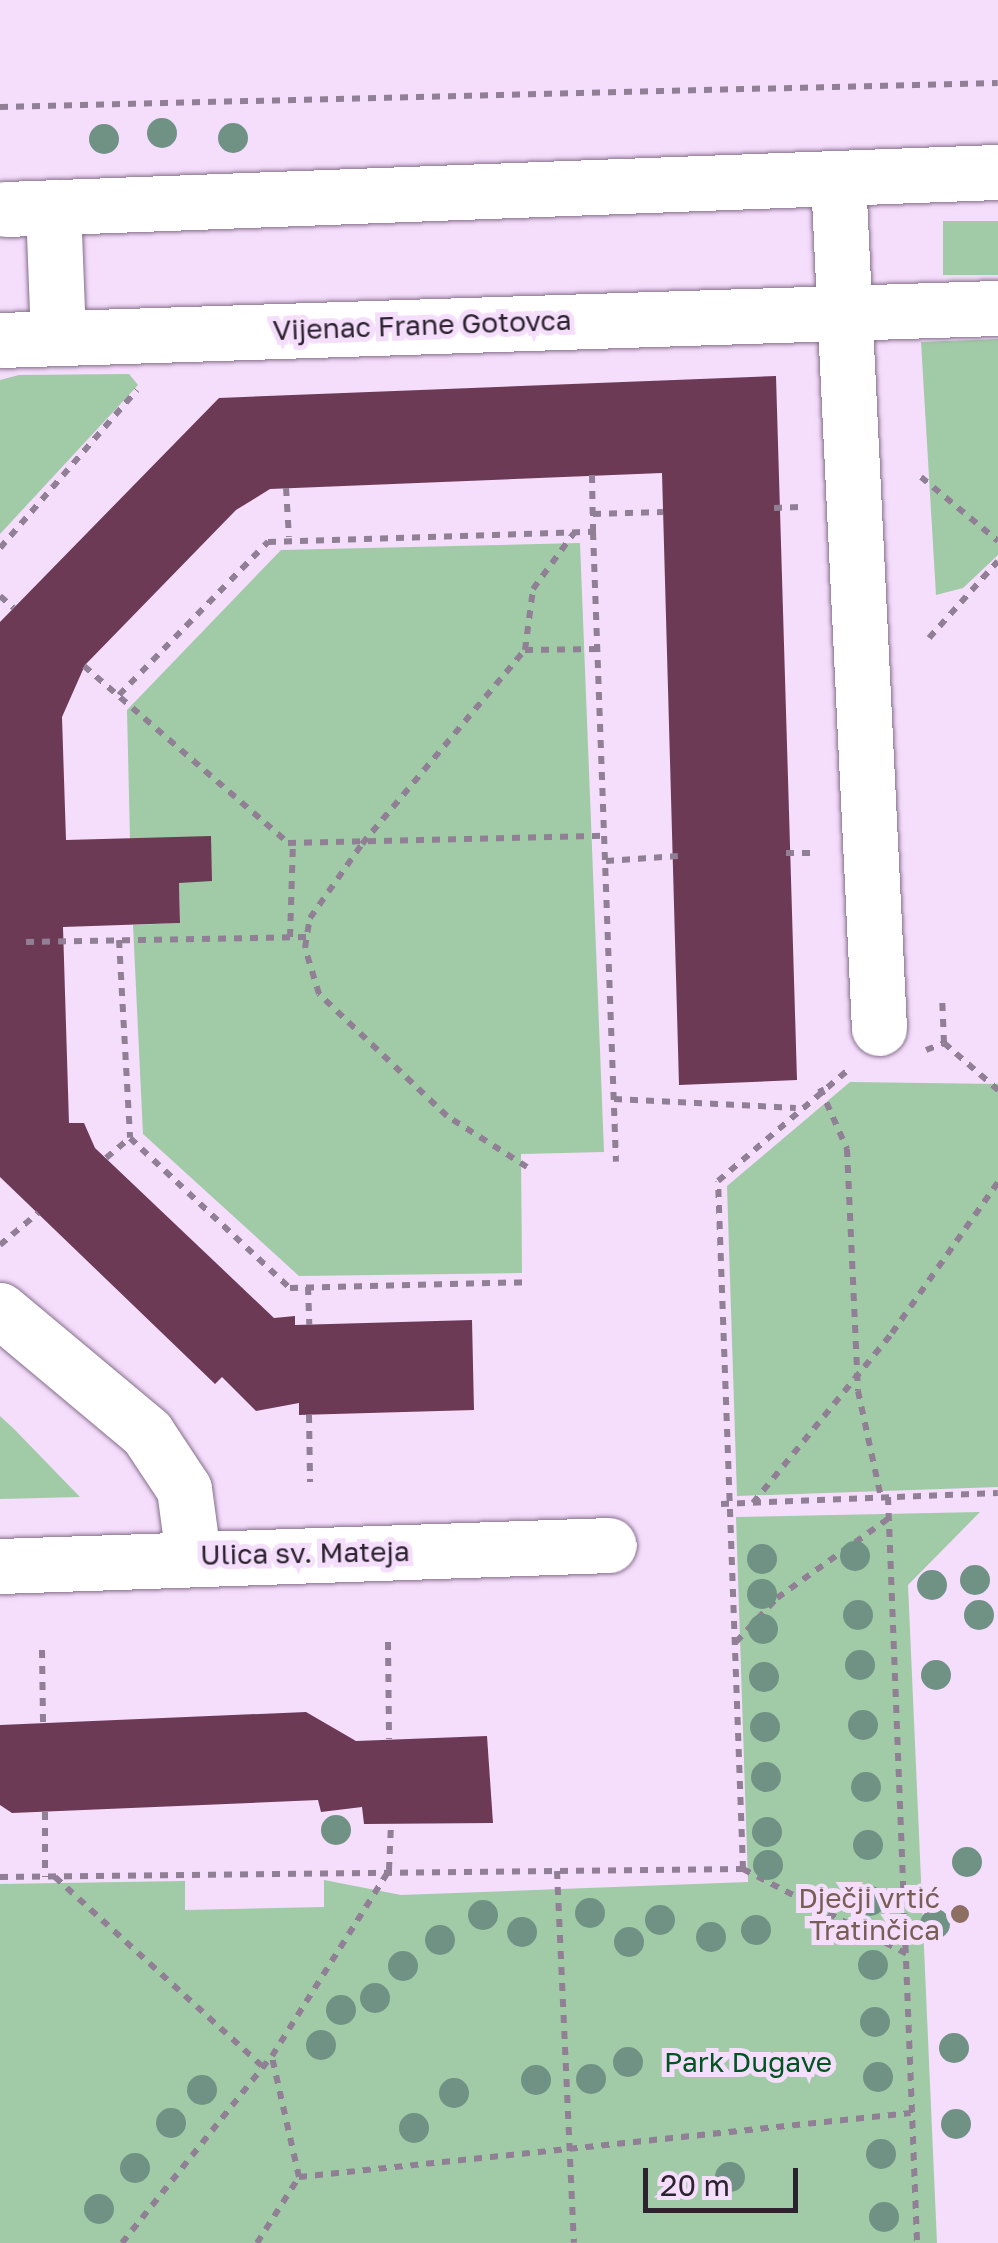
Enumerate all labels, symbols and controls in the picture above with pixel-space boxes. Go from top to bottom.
street label: Vijenac Frane Gotovca [272,303,572,347]
street label: Ulica sv. Mateja [200,1534,410,1572]
place label: Dječji vrtić Tratinčica [798,1881,940,1947]
marker: Dječji vrtić Tratinčica [949,1903,971,1925]
park label: Park Dugave [664,2045,832,2079]
scale bar [648,2148,803,2210]
text: 20 m [660,2167,730,2203]

